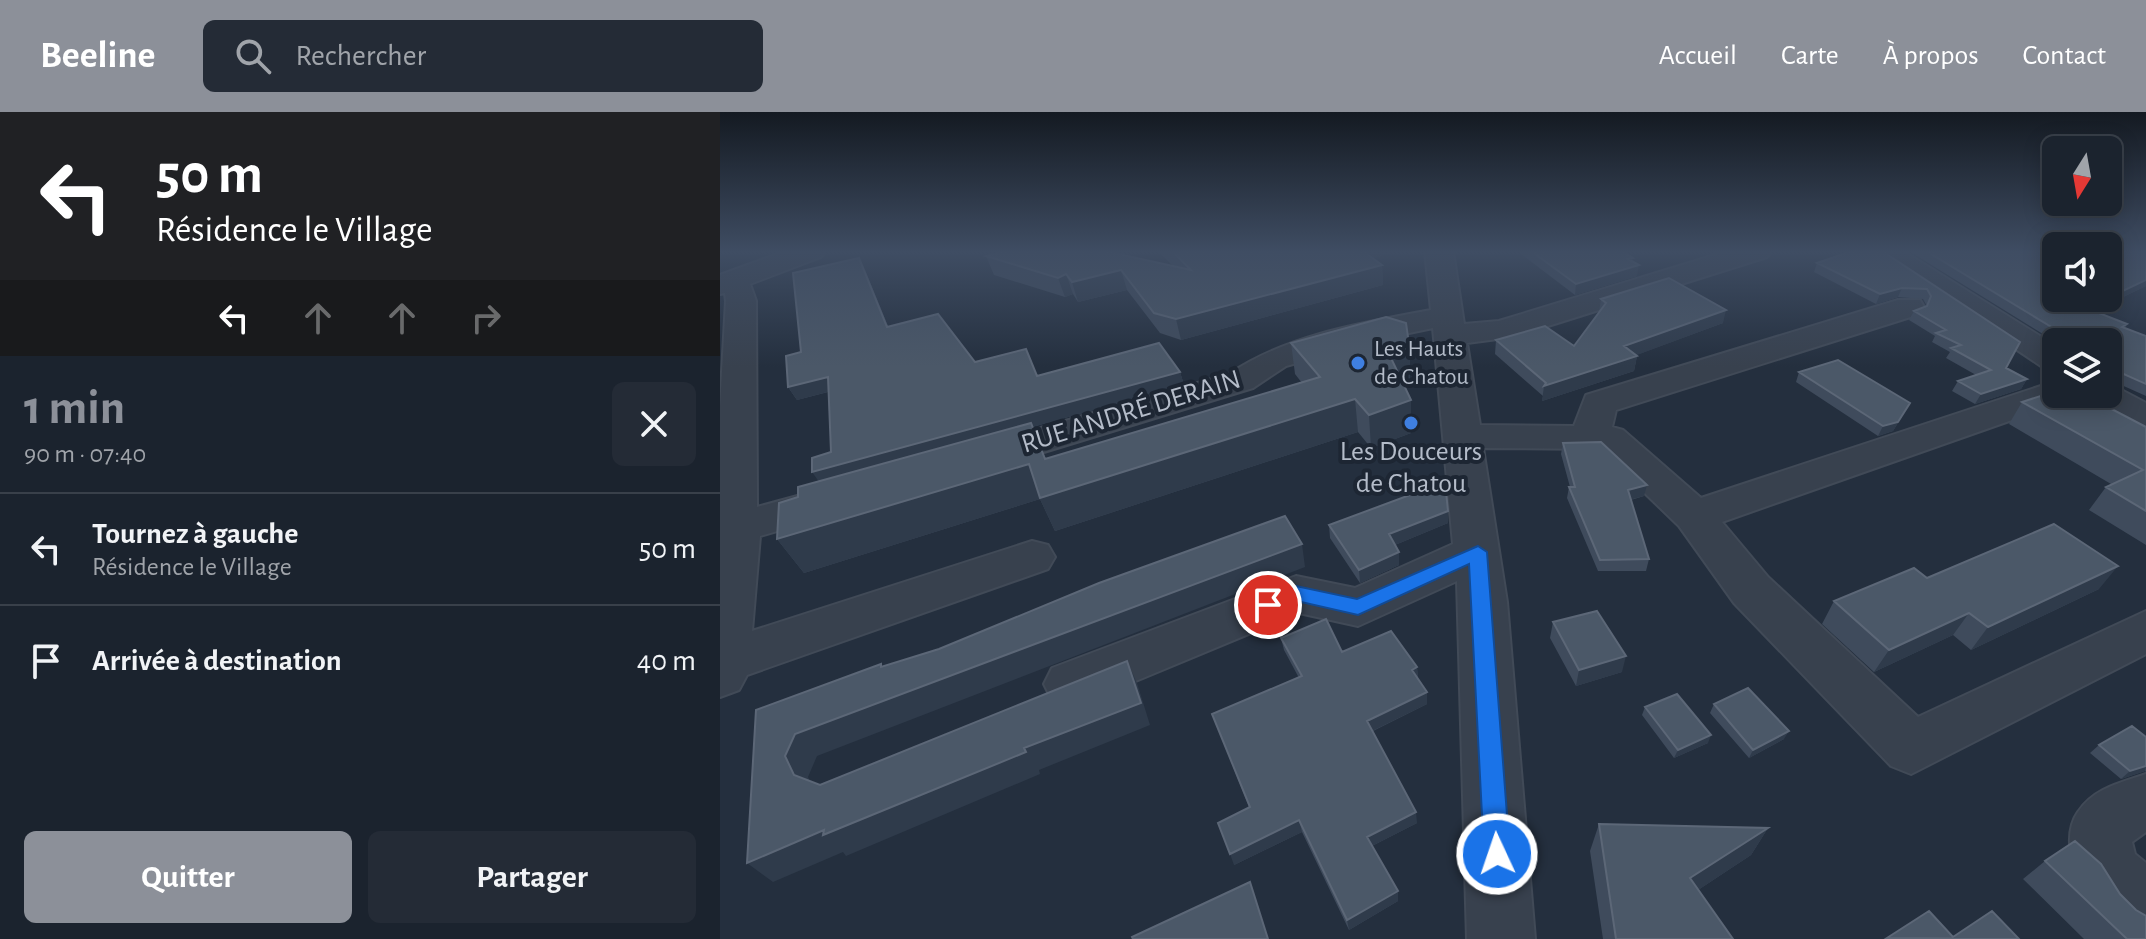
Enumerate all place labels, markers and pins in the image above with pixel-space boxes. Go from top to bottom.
place label: Les Hauts de Chatou [1374,337,1469,389]
marker: Les Hauts de Chatou [1349,354,1367,372]
marker: Les Douceurs de Chatou [1402,414,1420,432]
place label: Les Douceurs de Chatou [1340,438,1482,498]
pin [1234,571,1302,639]

